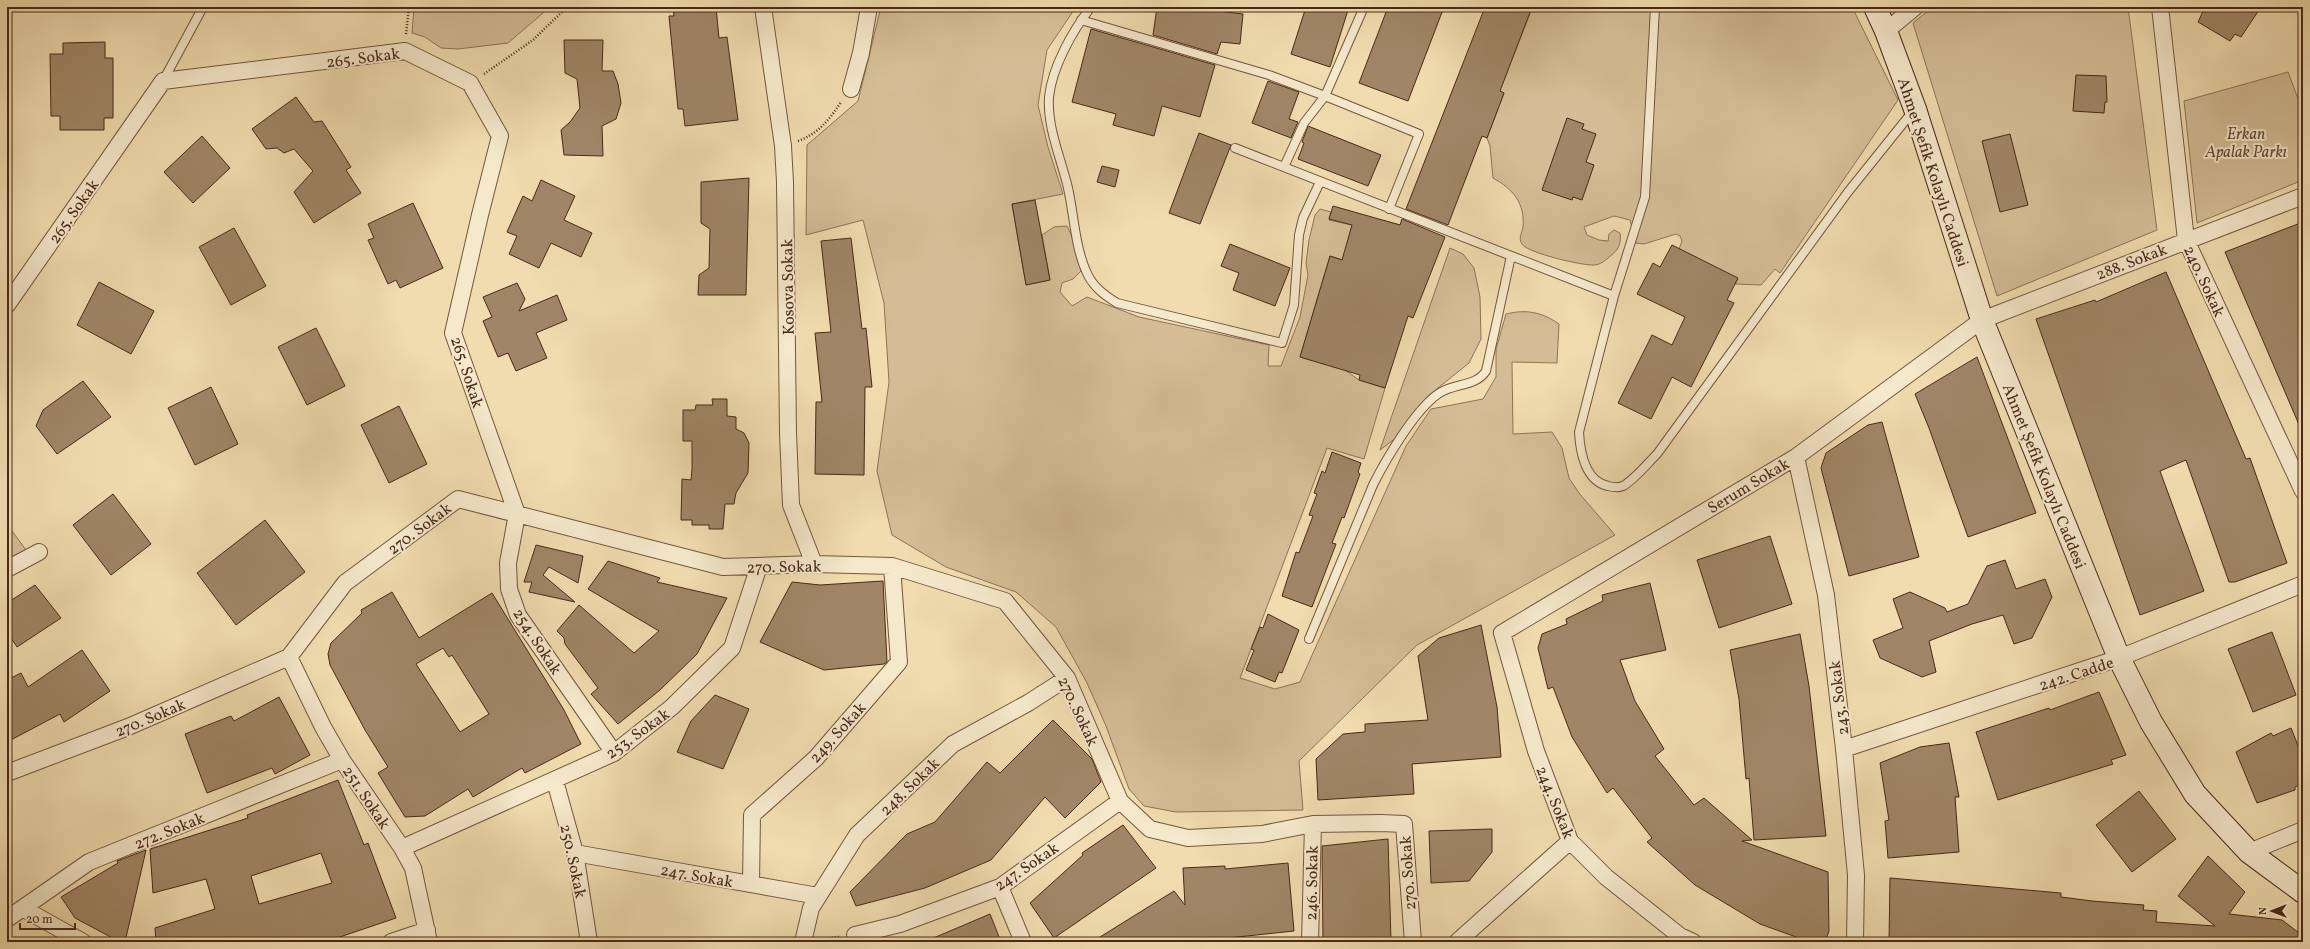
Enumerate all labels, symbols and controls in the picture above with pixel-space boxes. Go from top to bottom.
street label: 265. Sokak [325,44,402,74]
street label: Ahmet Şefik Kolaylı Caddesi [1891,75,1973,270]
park label: Erkan Apalak Parkı [2204,124,2287,164]
street label: 265. Sokak [44,175,105,249]
street label: Kosova Sokak [777,238,801,335]
street label: 288. Sokak [2093,239,2171,286]
street label: 240. Sokak [2177,243,2229,321]
street label: 265. Sokak [444,334,488,411]
street label: Ahmet Şefik Kolaylı Caddesi [1996,381,2090,573]
street label: Serum Sokak [1704,453,1794,520]
street label: 270. Sokak [384,498,457,561]
street label: 270. Sokak [747,556,822,580]
street label: 254. Sokak [507,604,566,680]
street label: 242. Cadde [2036,652,2117,697]
street label: 243. Sokak [1824,659,1855,736]
street label: 270. Sokak [1051,673,1103,751]
street label: 270. Sokak [112,694,190,744]
street label: 249. Sokak [805,698,872,769]
street label: 253. Sokak [602,704,675,765]
street label: 248. Sokak [876,753,945,821]
street label: 251. Sokak [336,762,395,834]
street label: 244. Sokak [1530,763,1579,843]
street label: 272. Sokak [131,808,208,856]
street label: 250. Sokak [553,822,591,901]
street label: 270. Sokak [1395,835,1423,911]
street label: 247. Sokak [991,838,1064,897]
street label: 246. Sokak [1301,845,1325,921]
street label: 247. Sokak [659,860,735,894]
north arrow [2252,891,2292,931]
scale bar [20,905,75,931]
text: N [2256,907,2271,915]
text: 20 m [26,912,53,928]

